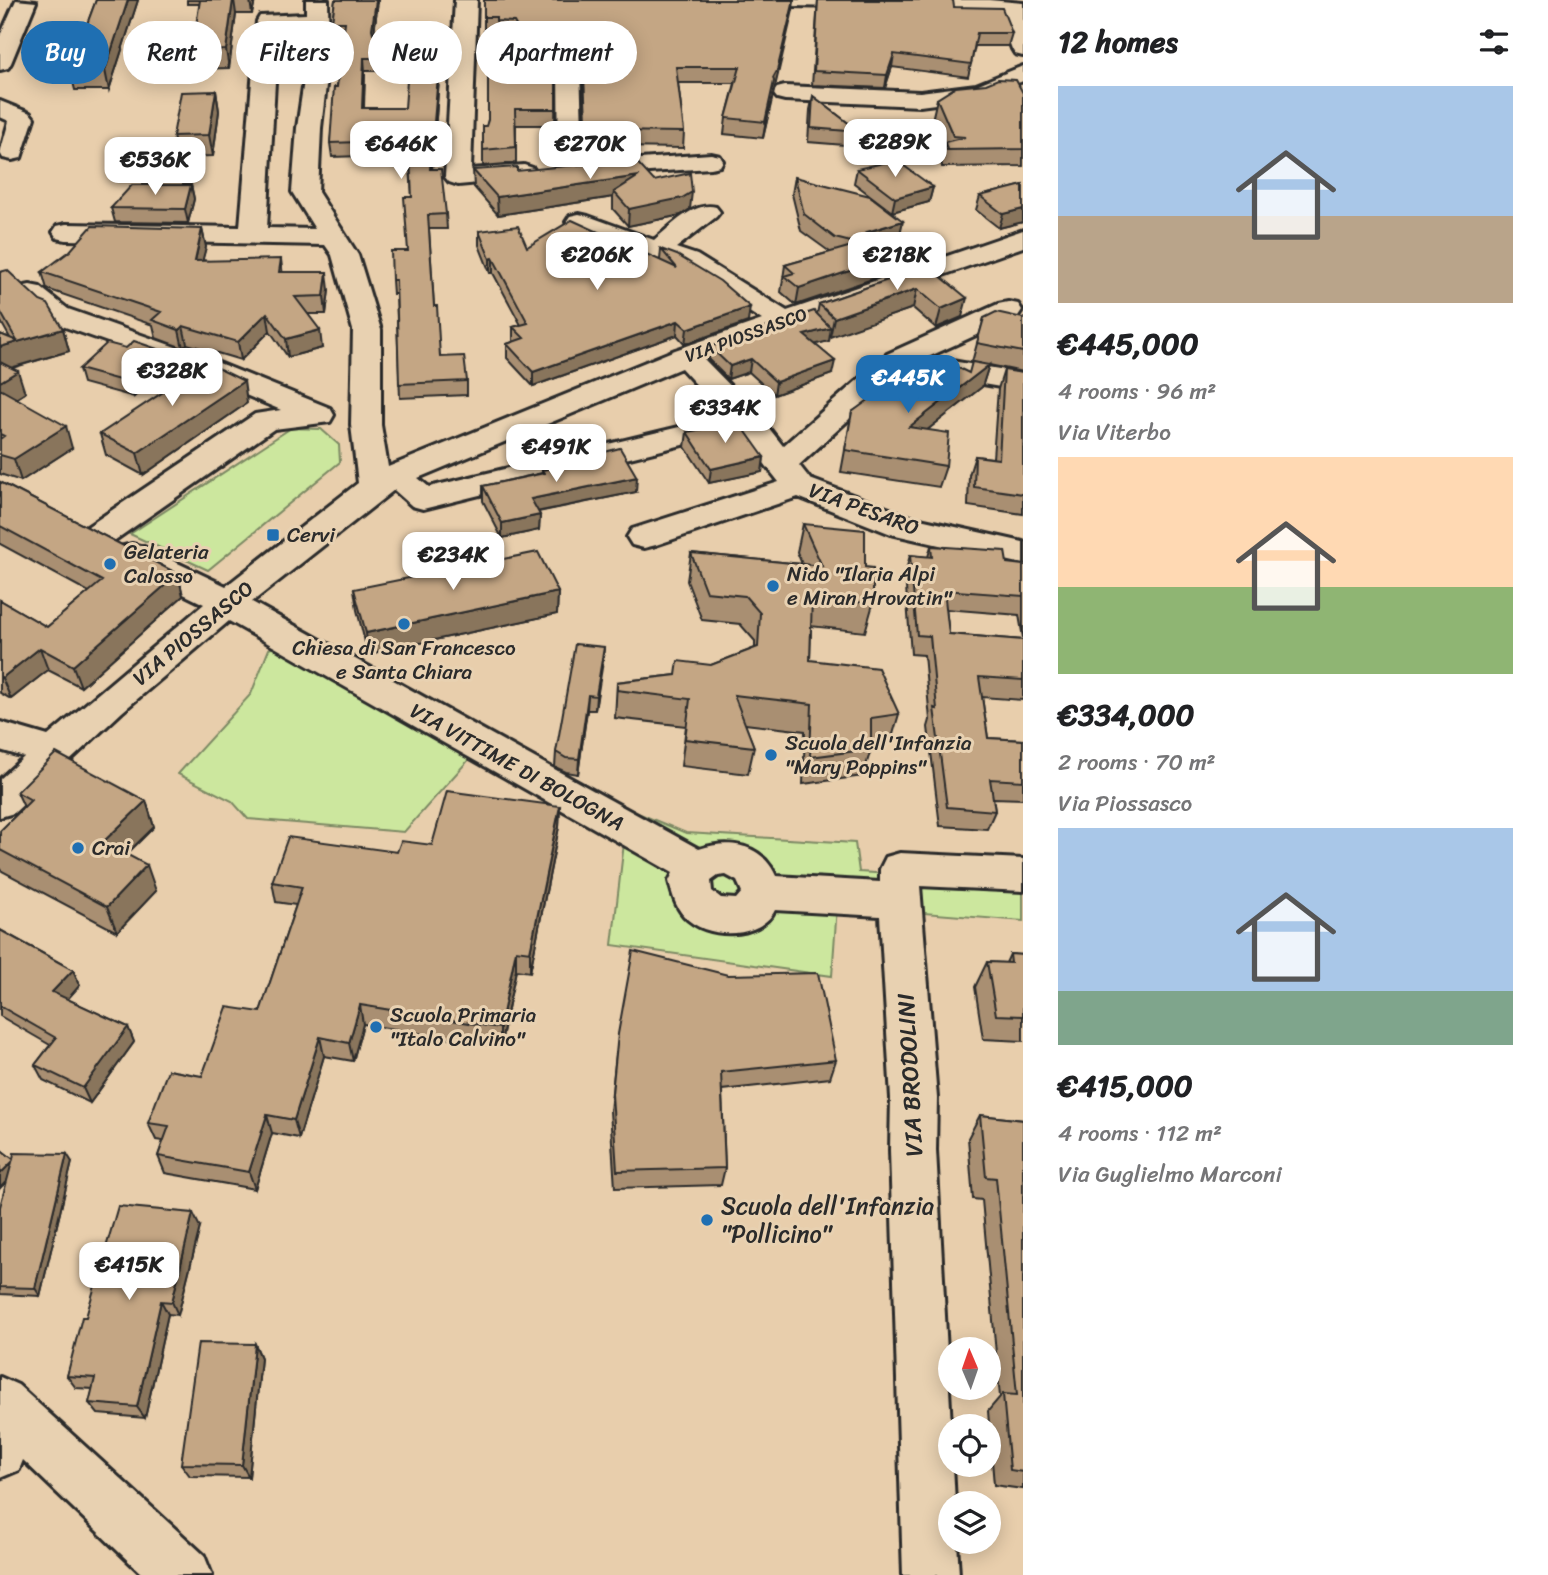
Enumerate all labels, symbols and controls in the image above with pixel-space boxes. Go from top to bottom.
text: 12 homes [1058,15,1178,69]
chip: Buy [21,21,109,84]
chip: Rent [123,21,222,84]
chip: Filters [236,21,354,84]
chip: New [368,21,462,84]
chip: Apartment [476,21,637,84]
icon: filters [1475,23,1513,61]
pin: €289K [846,120,944,179]
text: €289K [860,121,930,162]
pin: €646K [352,122,450,181]
pin: €270K [541,122,639,181]
text: €646K [366,123,436,164]
text: €270K [555,123,625,164]
icon: home [1223,132,1349,258]
pin: €536K [106,138,204,197]
text: €536K [121,139,190,180]
pin: €206K [548,232,646,292]
pin: €218K [848,232,946,292]
text: €206K [562,234,632,275]
text: €218K [864,234,930,275]
street label: VIA PIOSSASCO [680,298,812,372]
text: €445,000 [1058,317,1199,371]
pin: €328K [123,348,221,408]
text: €328K [137,350,207,391]
pin: €445K [859,356,957,415]
text: €445K [872,357,944,398]
text: 4 rooms · 96 m² [1058,371,1216,412]
pin: €334K [676,386,774,445]
text: €334K [691,387,759,428]
text: Via Viterbo [1058,412,1171,453]
pin: €491K [507,424,605,484]
text: €491K [522,426,590,467]
street label: VIA PESARO [803,471,925,547]
icon: home [1223,503,1349,629]
place label: Cervi [287,516,336,554]
marker: Cervi [265,527,281,543]
pin: €234K [404,532,502,592]
place label: Gelateria Calosso [124,533,209,595]
text: €234K [418,534,488,575]
place label: Nido "Ilaria Alpi e Miran Hrovatin" [787,555,953,617]
marker: Gelateria Calosso [102,556,118,572]
street label: VIA PIOSSASCO [123,570,263,696]
marker: Nido "Ilaria Alpi e Miran Hrovatin" [765,578,781,594]
marker: Chiesa di San Francesco e Santa Chiara [396,616,412,632]
place label: Chiesa di San Francesco e Santa Chiara [292,629,516,691]
text: €334,000 [1058,688,1195,742]
street label: VIA VITTIME DI BOLOGNA [403,692,631,842]
place label: Scuola dell'Infanzia "Mary Poppins" [785,724,972,786]
text: 2 rooms · 70 m² [1058,742,1216,783]
marker: Scuola dell'Infanzia "Mary Poppins" [763,747,779,763]
text: Via Piossasco [1058,783,1192,824]
place label: Crai [92,829,131,867]
marker: Crai [70,840,86,856]
icon: home [1223,874,1349,1000]
street label: VIA BRODOLINI [885,992,935,1158]
place label: Scuola Primaria "Italo Calvino" [390,996,537,1058]
marker: Scuola Primaria "Italo Calvino" [368,1019,384,1035]
text: €415,000 [1058,1059,1193,1113]
text: 4 rooms · 112 m² [1058,1113,1222,1154]
text: Via Guglielmo Marconi [1058,1154,1282,1195]
place label: Scuola dell'Infanzia "Pollicino" [721,1185,934,1255]
marker: Scuola dell'Infanzia "Pollicino" [699,1212,715,1228]
pin: €415K [80,1242,178,1302]
text: €415K [95,1244,163,1285]
north arrow [938,1337,1001,1400]
map controls [938,1337,1001,1554]
button: locate [938,1414,1001,1477]
button: layers [938,1491,1001,1554]

